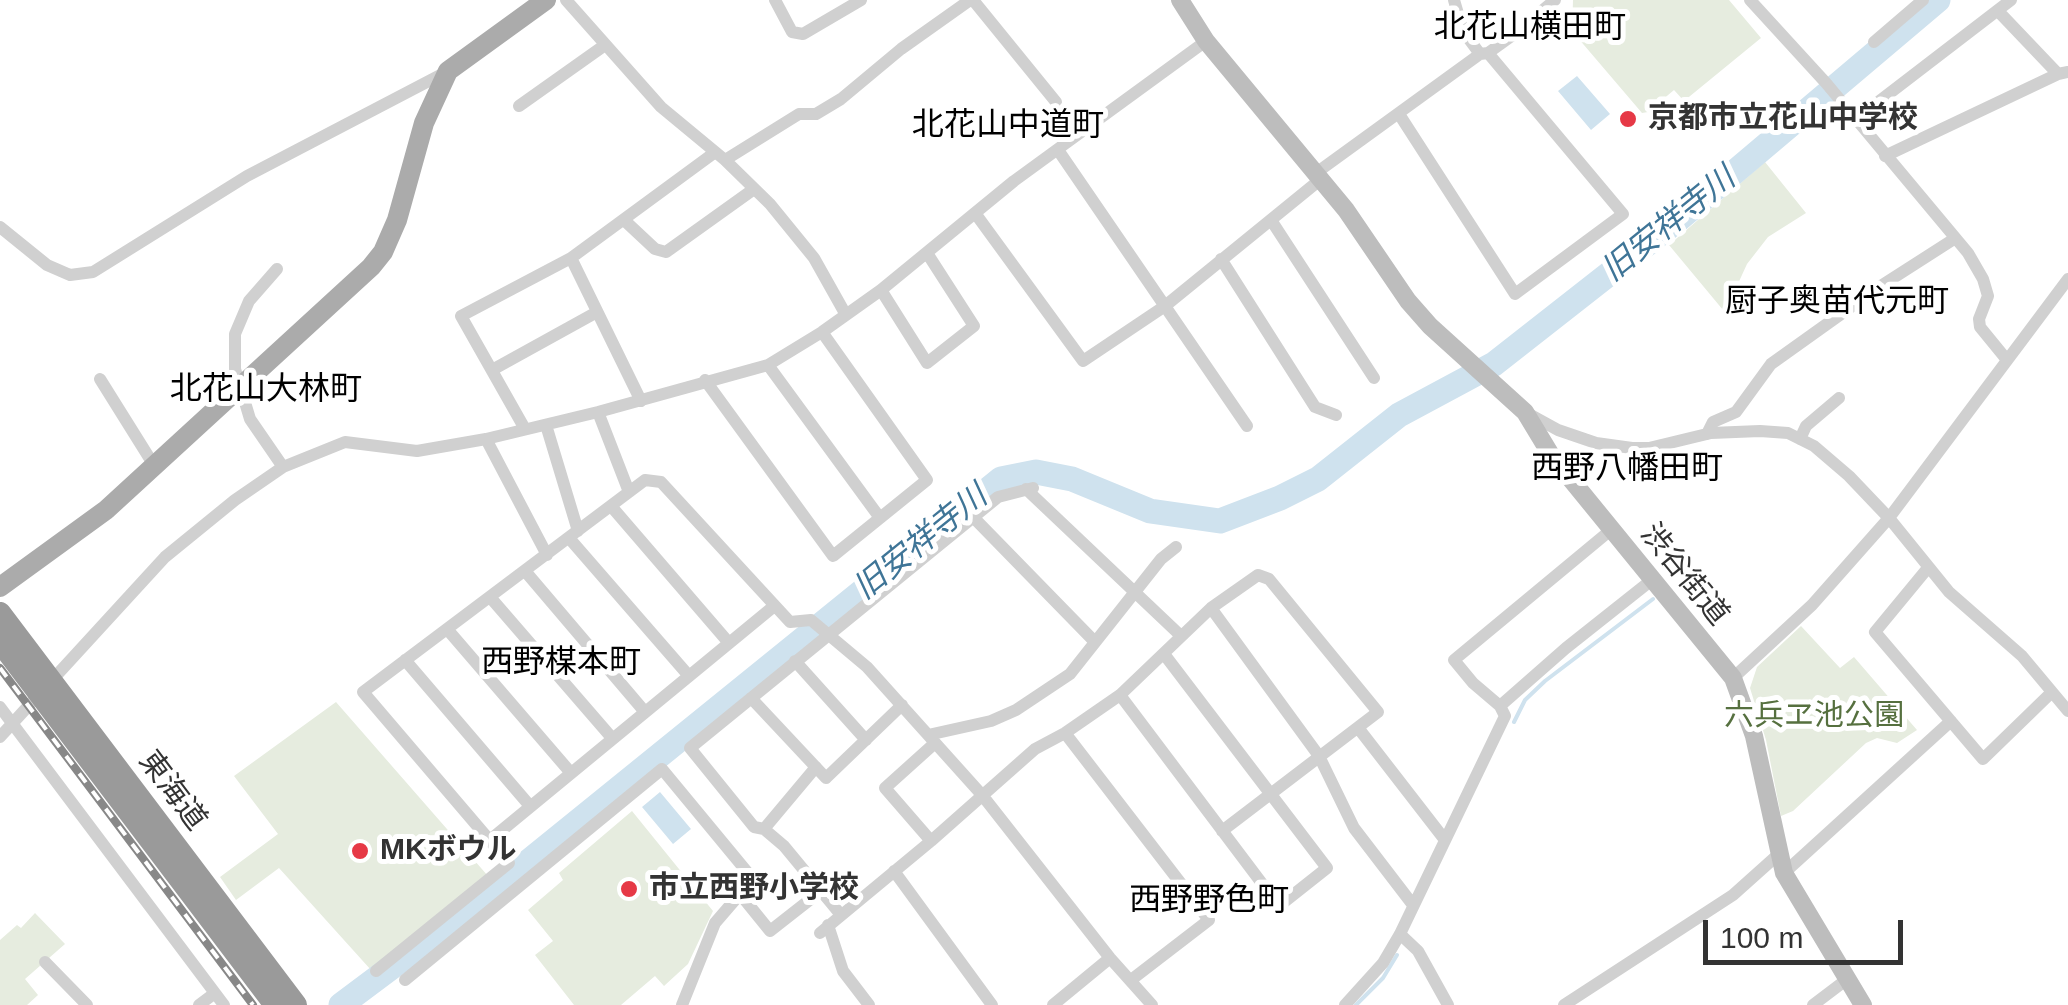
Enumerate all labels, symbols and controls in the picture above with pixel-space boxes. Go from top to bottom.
district label: 北花山横田町 [1434,9,1626,47]
place label: 京都市立花山中学校 [1648,101,1918,137]
district label: 北花山中道町 [912,107,1104,145]
marker: 京都市立花山中学校 [1617,108,1639,130]
water label: 旧安祥寺川 [1595,160,1743,290]
district label: 厨子奥苗代元町 [1725,283,1949,321]
district label: 北花山大林町 [170,371,362,409]
district label: 西野八幡田町 [1531,450,1723,488]
water label: 旧安祥寺川 [847,478,995,608]
street label: 渋谷街道 [1632,517,1736,633]
district label: 西野楳本町 [481,644,641,682]
park label: 六兵ヱ池公園 [1724,699,1904,735]
street label: 東海道 [131,744,213,838]
place label: MKボウル [380,833,517,869]
marker: MKボウル [349,840,371,862]
place label: 市立西野小学校 [649,871,859,907]
marker: 市立西野小学校 [618,878,640,900]
district label: 西野野色町 [1129,882,1289,920]
scale bar [1708,900,1908,962]
text: 100 m [1720,921,1803,954]

